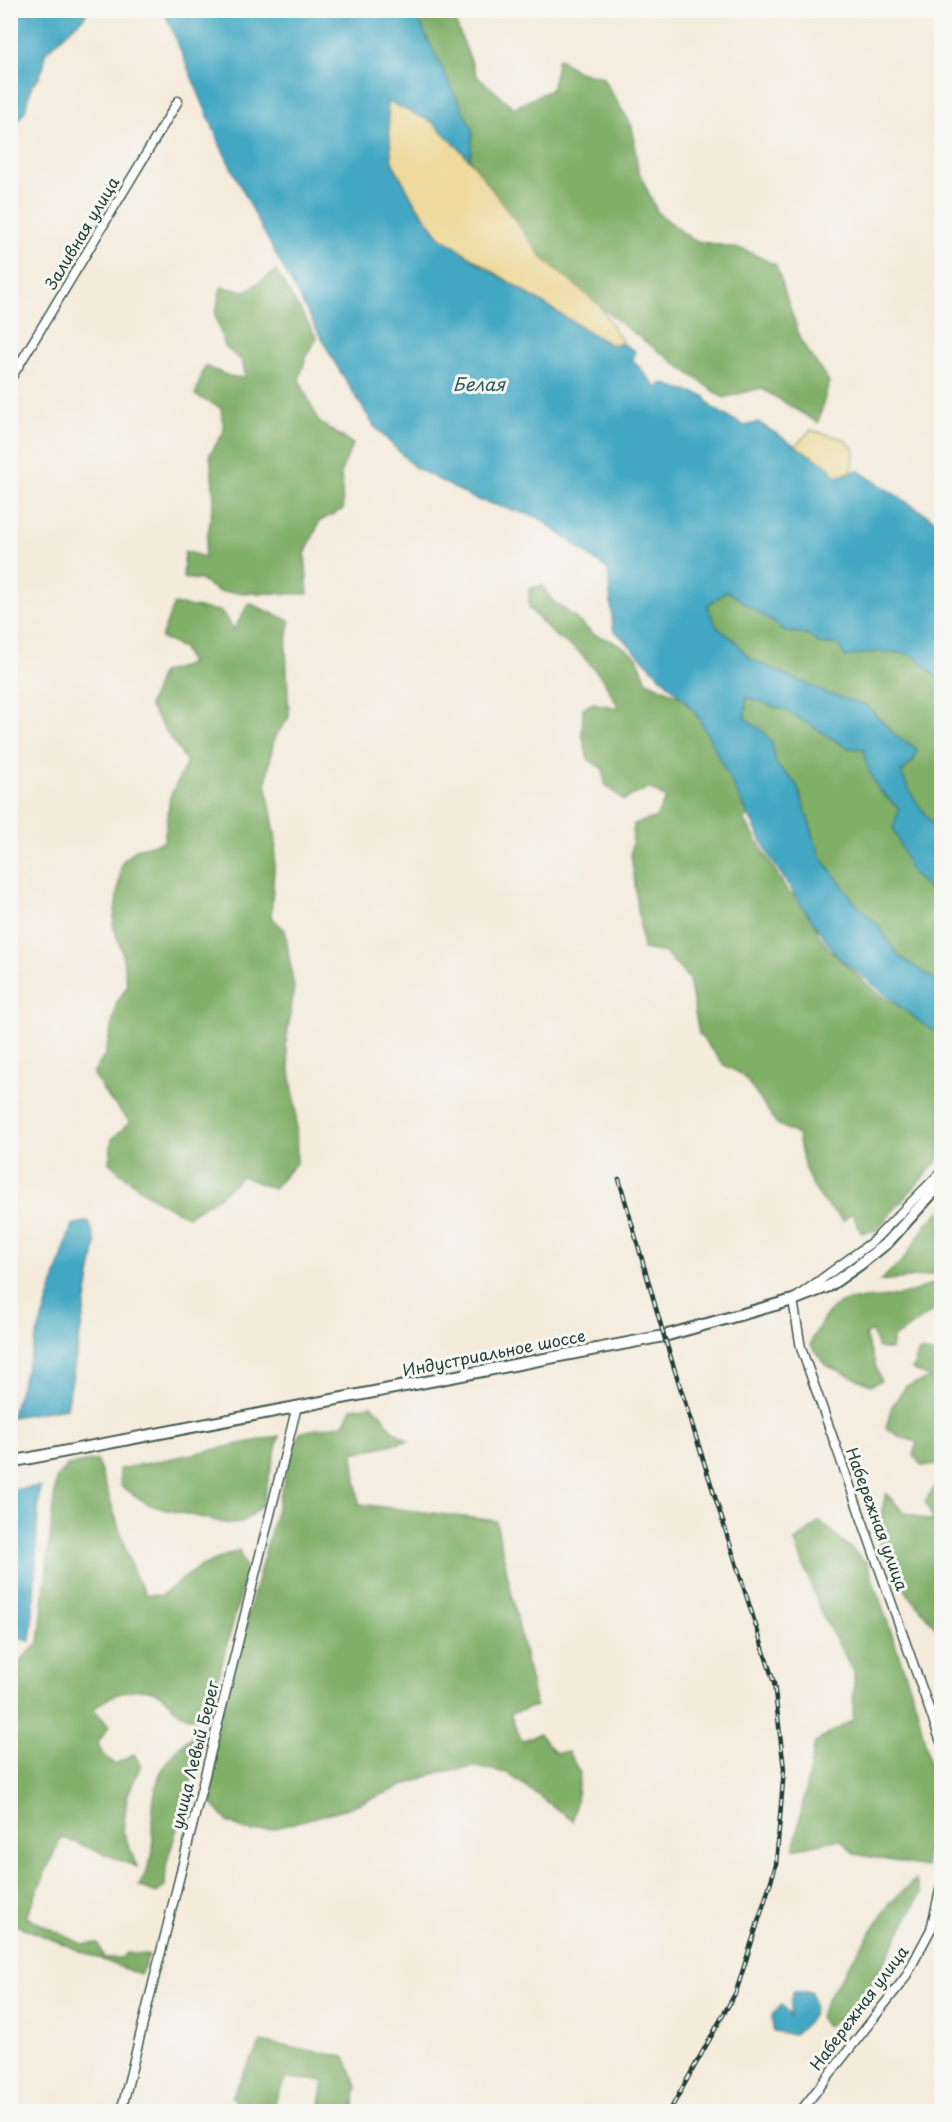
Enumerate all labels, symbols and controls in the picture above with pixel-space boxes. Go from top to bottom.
street label: Заливная улица [37,172,124,294]
water label: Белая [453,370,506,397]
street label: Индустриальное шоссе [400,1323,587,1382]
street label: Набережная улица [841,1444,915,1594]
street label: улица Левый Берег [164,1677,224,1832]
street label: Набережная улица [803,1940,913,2075]

